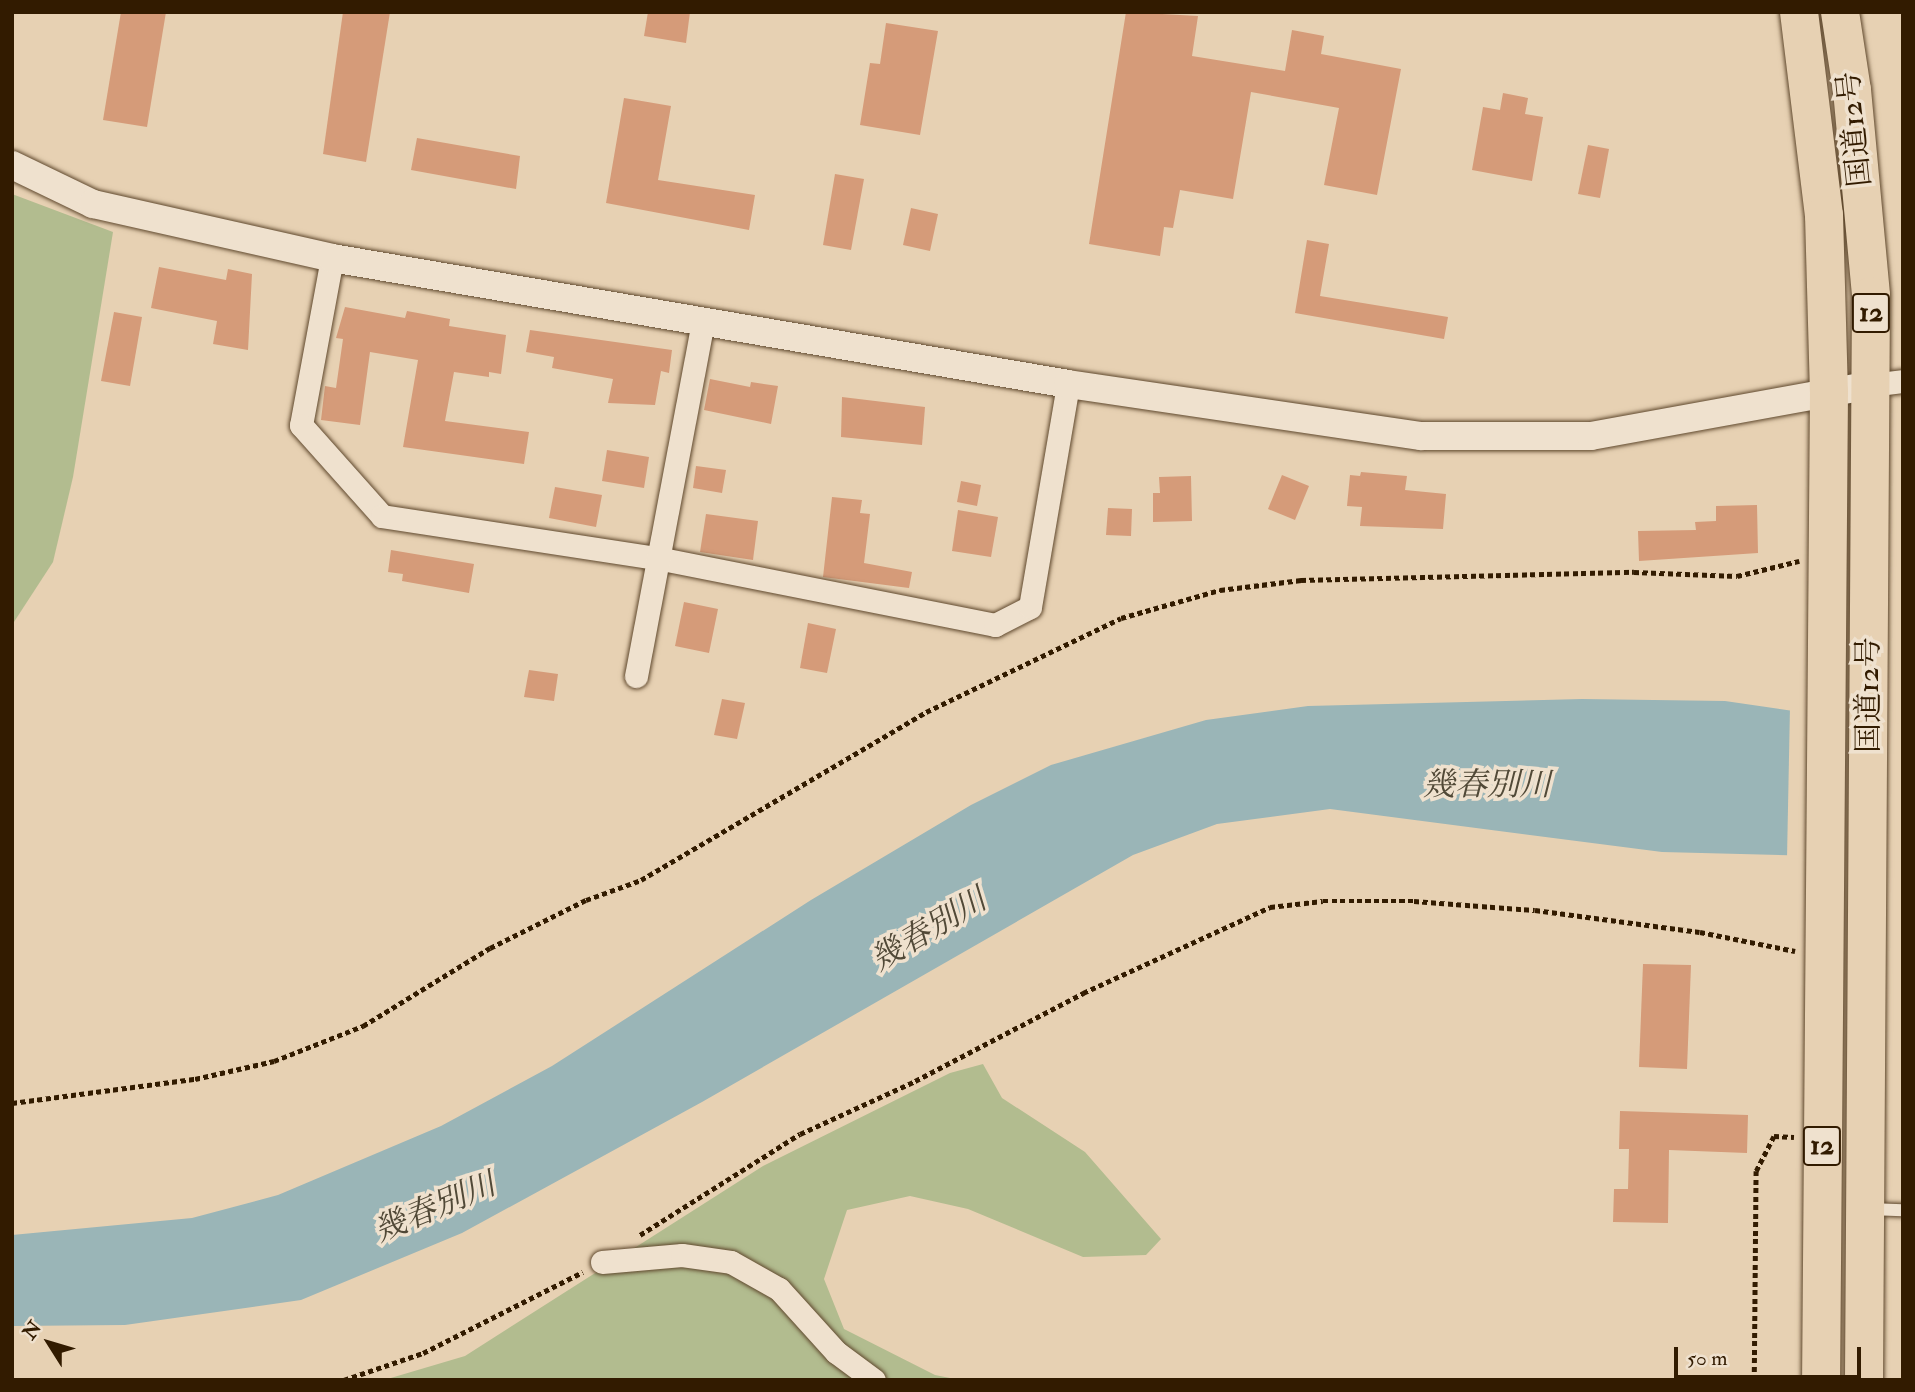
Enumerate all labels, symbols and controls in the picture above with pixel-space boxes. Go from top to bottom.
street label: 国道12号 [1831,69,1879,189]
road number: 12 [1852,288,1890,338]
street label: 国道12号 [1851,637,1887,753]
water label: 幾春別川 [1423,766,1551,804]
water label: 幾春別川 [864,881,994,979]
road number: 12 [1803,1122,1841,1170]
water label: 幾春別川 [369,1165,501,1251]
north arrow [14,1308,84,1378]
text: N [18,1316,47,1344]
scale bar [1677,1332,1864,1376]
text: 50 m [1687,1345,1728,1372]

